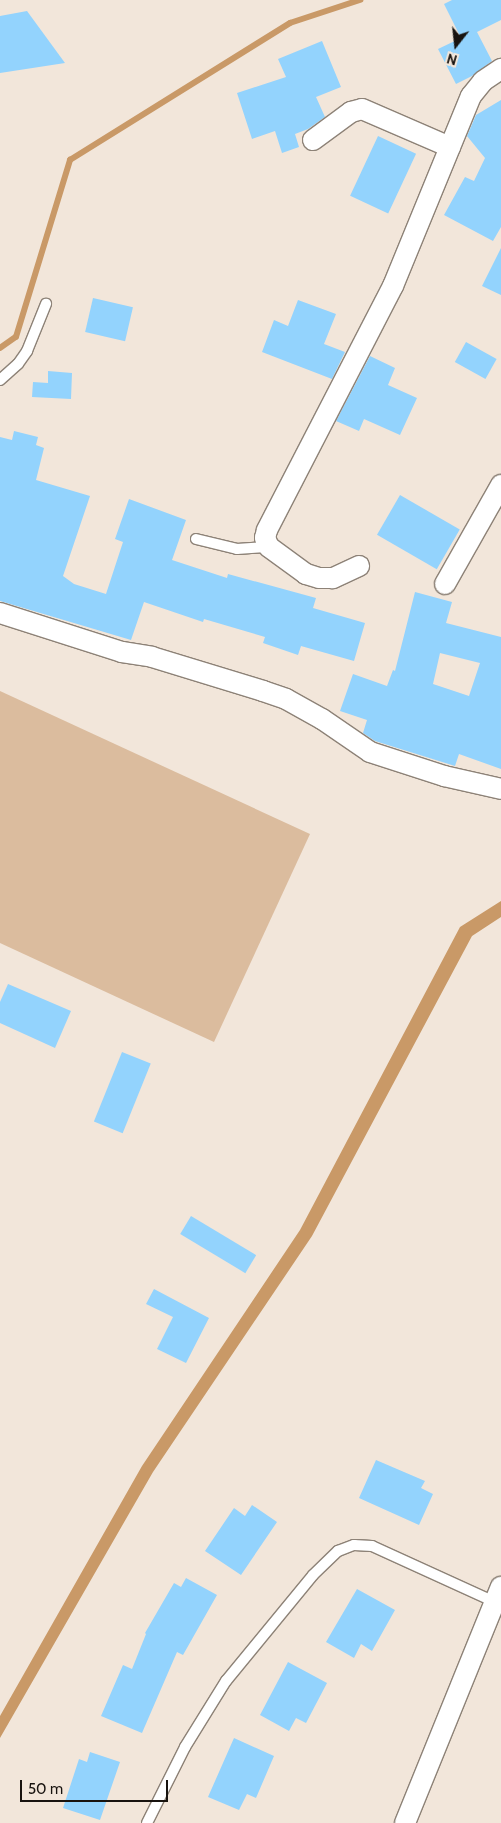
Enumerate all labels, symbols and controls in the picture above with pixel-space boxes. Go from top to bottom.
north arrow [431,20,481,70]
text: N [445,49,459,69]
scale bar [22,1770,170,1802]
text: 50 m [28,1780,63,1798]

